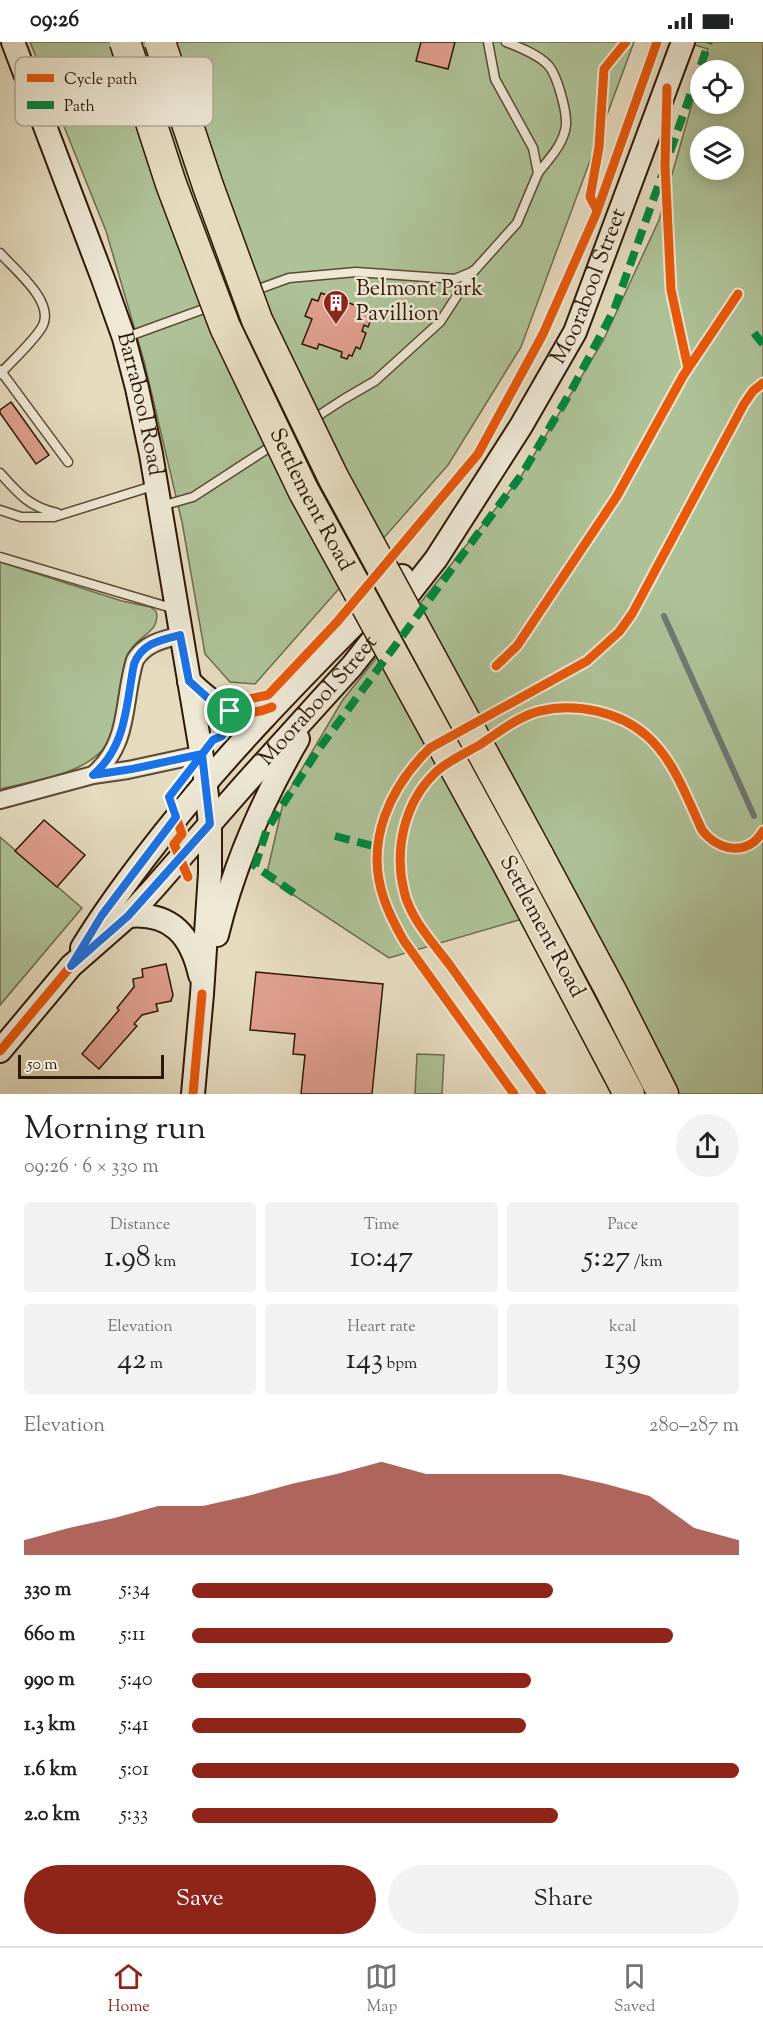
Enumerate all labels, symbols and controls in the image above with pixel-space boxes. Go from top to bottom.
text: 09:26 [30,5,79,37]
legend [15,57,213,126]
map controls [690,60,744,180]
button: locate [690,60,744,114]
text: Cycle path [64,69,138,92]
text: Path [64,96,95,119]
button: layers [690,126,744,180]
street label: Moorabool Street [543,204,636,371]
place label: Belmont Park Pavillion [356,274,483,331]
building icon: Belmont Park Pavillion [321,288,351,326]
street label: Barrabool Road [107,329,170,478]
street label: Settlement Road [260,423,361,577]
street label: Moorabool Street [252,628,386,774]
pin [204,685,255,736]
icon: arrive [213,694,246,727]
street label: Settlement Road [490,850,592,1004]
scale bar [18,1052,164,1080]
text: 50 m [27,1054,58,1077]
text: Morning run [24,1106,206,1154]
button: share [676,1114,739,1177]
text: 09:26 · 6 × 330 m [24,1153,159,1182]
text: Distance [110,1214,170,1237]
text: Time [364,1214,399,1237]
text: Pace [608,1214,638,1237]
text: 1.98 [104,1237,151,1280]
text: 10:47 [350,1237,413,1280]
text: 5:27 [583,1237,630,1280]
text: km [151,1251,176,1274]
text: /km [630,1251,663,1274]
text: Elevation [108,1316,173,1339]
text: Heart rate [347,1316,416,1339]
text: kcal [609,1316,637,1339]
text: 42 [117,1339,146,1382]
text: 143 [346,1339,383,1382]
text: 139 [605,1339,641,1382]
text: m [146,1353,163,1376]
text: bpm [383,1353,417,1376]
text: Elevation [24,1412,105,1441]
text: 280–287 m [649,1412,739,1441]
text: 330 m [24,1576,71,1605]
text: 5:34 [120,1576,150,1605]
text: 660 m [24,1621,75,1650]
text: 5:11 [120,1621,146,1650]
text: 990 m [24,1666,75,1695]
text: 5:40 [120,1666,153,1695]
text: 1.3 km [24,1711,76,1740]
text: 5:41 [120,1711,149,1740]
text: 1.6 km [24,1756,77,1785]
text: 5:01 [120,1756,149,1785]
text: 2.0 km [24,1801,80,1830]
text: 5:33 [120,1801,148,1830]
button: Save [24,1865,376,1934]
button: Share [388,1865,739,1934]
tab: Home [108,1960,150,2019]
tab: Map [365,1960,398,2019]
tab: Saved [614,1960,655,2019]

